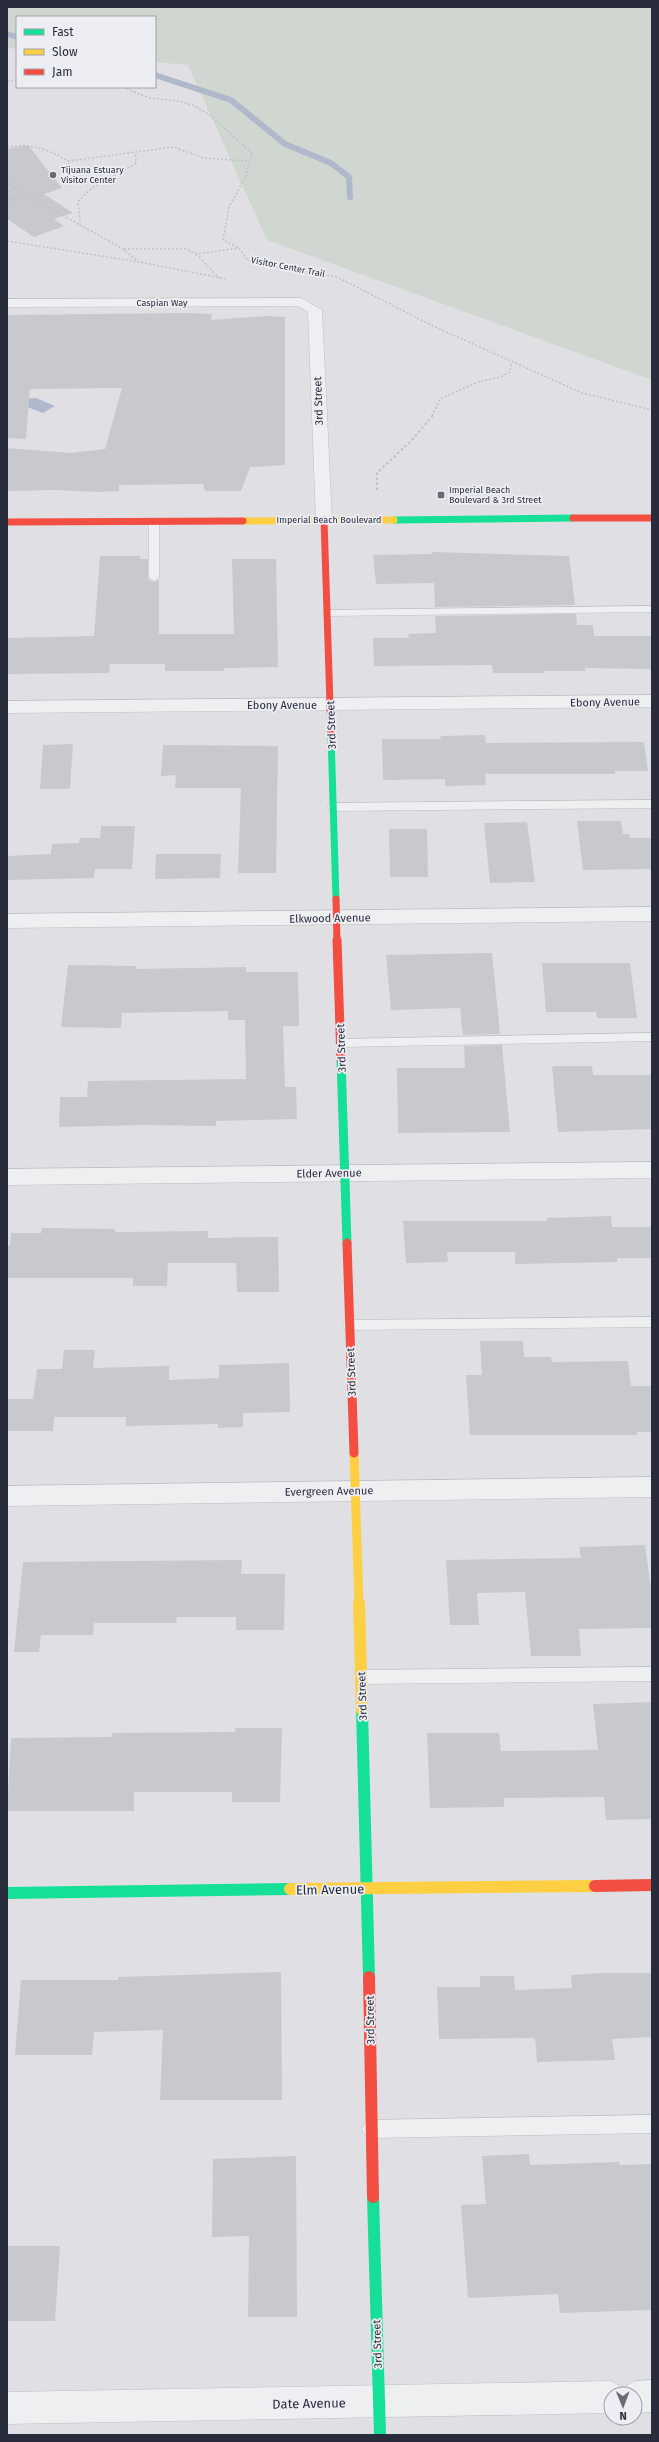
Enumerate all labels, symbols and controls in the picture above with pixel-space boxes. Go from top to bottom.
legend [16,16,156,88]
text: Fast [52,25,74,39]
text: Slow [52,45,78,59]
text: Jam [52,65,72,79]
place label: Tijuana Estuary Visitor Center [61,165,124,185]
marker: Tijuana Estuary Visitor Center [48,170,58,180]
street label: Visitor Center Trail [250,255,326,279]
street label: Caspian Way [137,298,188,308]
street label: 3rd Street [311,376,326,426]
place label: Imperial Beach Boulevard & 3rd Street [449,485,542,505]
marker: Imperial Beach Boulevard & 3rd Street [436,490,446,500]
street label: Imperial Beach Boulevard [277,515,381,525]
street label: Ebony Avenue [570,695,640,710]
street label: Ebony Avenue [247,699,317,712]
street label: 3rd Street [324,700,339,750]
street label: Elkwood Avenue [289,911,371,926]
street label: 3rd Street [334,1023,349,1073]
street label: Elder Avenue [296,1166,362,1181]
street label: 3rd Street [344,1347,359,1397]
street label: Evergreen Avenue [285,1484,373,1499]
street label: 3rd Street [355,1671,370,1721]
street label: Elm Avenue [296,1881,364,1898]
street label: 3rd Street [364,1995,377,2044]
street label: 3rd Street [370,2319,385,2369]
north arrow [603,2386,643,2426]
street label: Date Avenue [272,2395,346,2412]
text: N [619,2409,627,2422]

